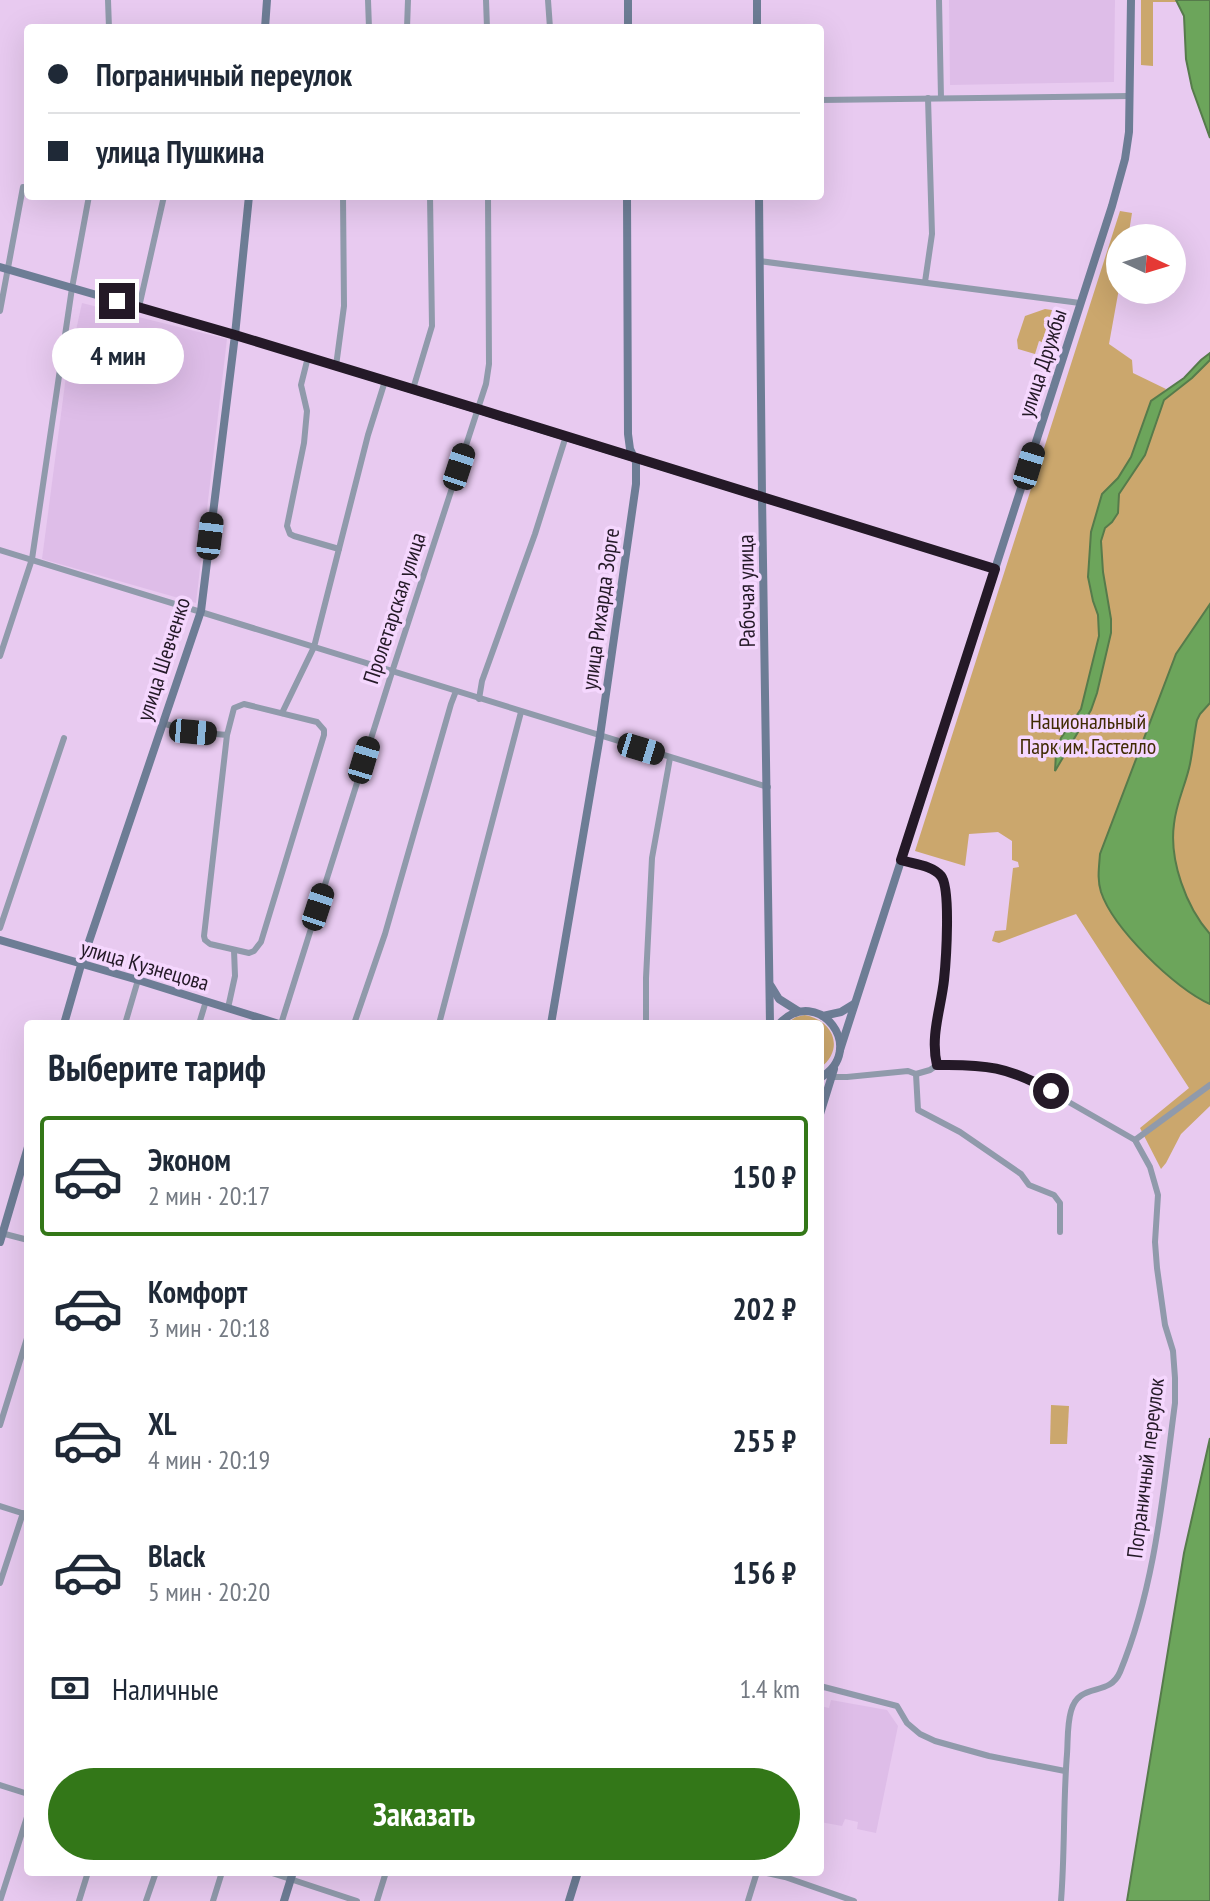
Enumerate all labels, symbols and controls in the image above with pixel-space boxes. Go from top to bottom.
text: Пограничный переулок [96,55,352,94]
text: улица Пушкина [96,132,264,171]
north arrow [1106,224,1186,304]
map controls [1106,224,1186,304]
route end [99,283,135,319]
street label: улица Дружбы [1011,305,1073,421]
callout: 4 мин [51,329,183,385]
text: 4 мин [90,339,146,372]
car [440,440,478,494]
car [1011,440,1047,492]
car [195,511,225,561]
street label: улица Рихарда Зорге [575,526,625,692]
street label: Пролетарская улица [356,529,432,687]
street label: Рабочая улица [731,534,761,648]
street label: улица Шевченко [130,594,196,724]
park label: Национальный Парк им. Гастелло [1020,707,1156,760]
car [168,718,218,746]
car [615,731,667,767]
car [346,734,382,786]
car [299,880,337,934]
street label: улица Кузнецова [78,933,212,997]
text: Выберите тариф [48,1044,266,1091]
route start [1033,1073,1069,1109]
icon: car [52,1140,124,1212]
text: Эконом [148,1140,231,1179]
text: 150 ₽ [732,1157,796,1196]
text: 2 мин · 20:17 [148,1179,270,1212]
icon: car [52,1272,124,1344]
text: Комфорт [148,1272,247,1311]
text: 202 ₽ [732,1289,796,1328]
text: 3 мин · 20:18 [148,1311,270,1344]
street label: Пограничный переулок [1120,1376,1170,1560]
icon: car [52,1404,124,1476]
text: XL [148,1404,177,1443]
text: 255 ₽ [732,1421,796,1460]
text: 4 мин · 20:19 [148,1443,270,1476]
icon: car [52,1536,124,1608]
text: Black [148,1536,205,1575]
text: 156 ₽ [732,1553,796,1592]
text: 5 мин · 20:20 [148,1575,270,1608]
icon: cash [48,1666,92,1710]
text: Наличные [112,1669,219,1708]
text: 1.4 km [739,1672,800,1705]
button: Заказать [48,1768,800,1860]

